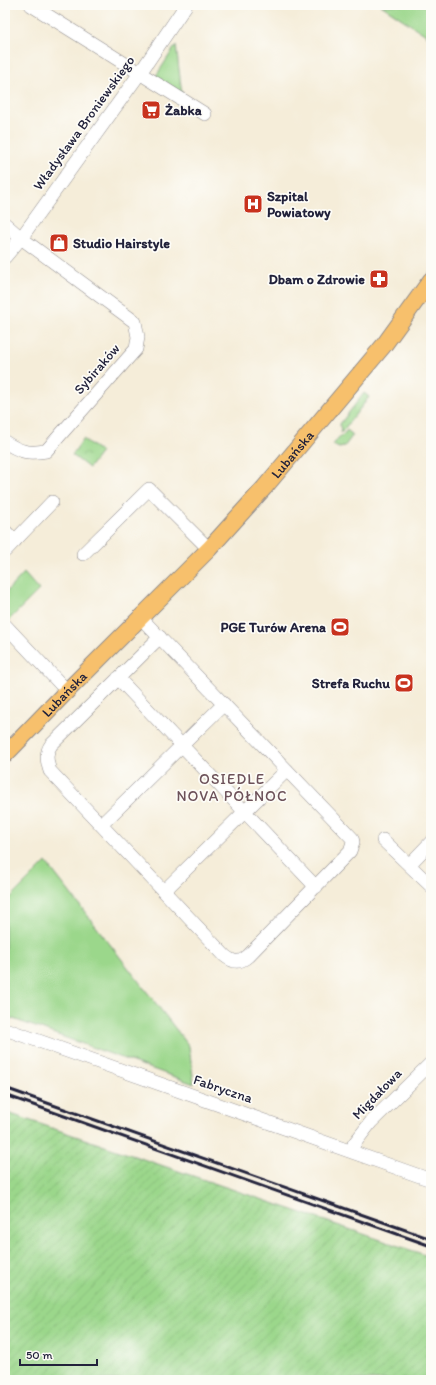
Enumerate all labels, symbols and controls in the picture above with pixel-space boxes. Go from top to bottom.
street label: Władysława Broniewskiego [30,52,138,194]
supermarket icon: Żabka [140,99,162,121]
place label: Żabka [165,102,202,119]
place label: Szpital Powiatowy [267,188,331,221]
hospital icon: Szpital Powiatowy [242,193,264,215]
shop icon: Studio Hairstyle [48,232,70,254]
place label: Studio Hairstyle [73,235,170,252]
pharmacy icon: Dbam o Zdrowie [368,268,390,290]
place label: Dbam o Zdrowie [268,271,365,288]
street label: Sybiraków [70,340,124,398]
street label: Lubańska [267,426,318,482]
sports icon: PGE Turów Arena [329,616,351,638]
place label: PGE Turów Arena [220,619,326,636]
street label: Lubańska [38,667,91,721]
sports icon: Strefa Ruchu [393,672,415,694]
place label: Strefa Ruchu [312,675,390,692]
district label: OSIEDLE NOVA PÓŁNOC [176,770,288,805]
street label: Migdałowa [349,1065,406,1123]
street label: Fabryczna [191,1071,255,1107]
scale bar [20,1341,97,1367]
text: 50 m [26,1348,52,1362]

